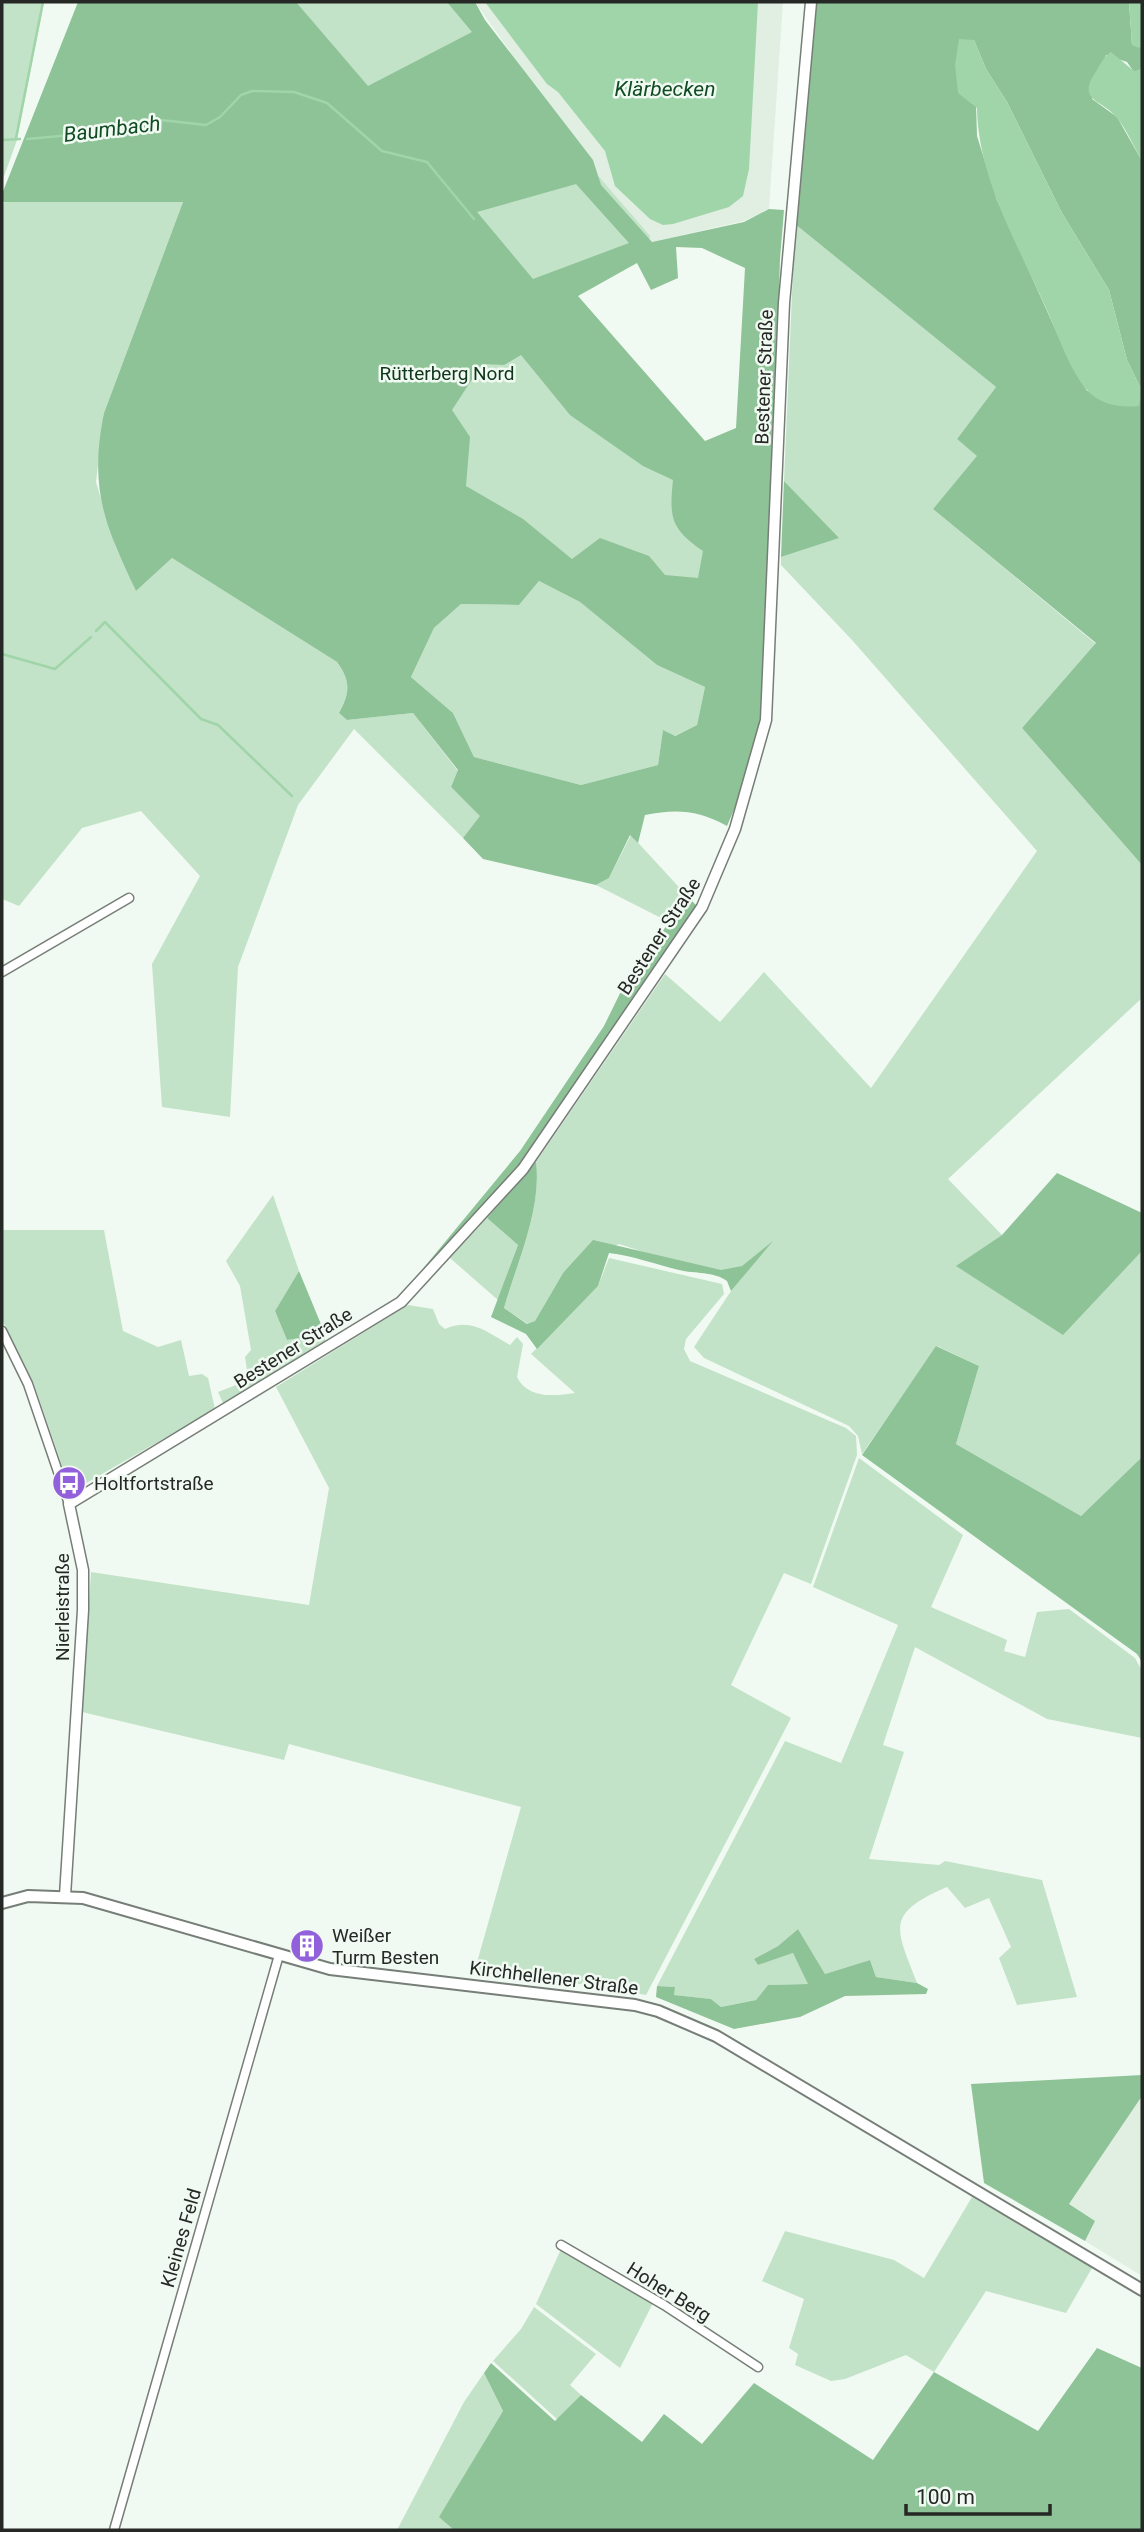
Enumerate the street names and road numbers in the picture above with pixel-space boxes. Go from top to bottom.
street label: Bestener Straße [750,309,778,445]
street label: Bestener Straße [613,873,705,999]
street label: Bestener Straße [230,1302,356,1394]
street label: Nierleistraße [51,1553,74,1661]
street label: Kirchhellener Straße [468,1956,640,2000]
street label: Kleines Feld [156,2186,206,2290]
street label: Hoher Berg [623,2257,715,2327]

